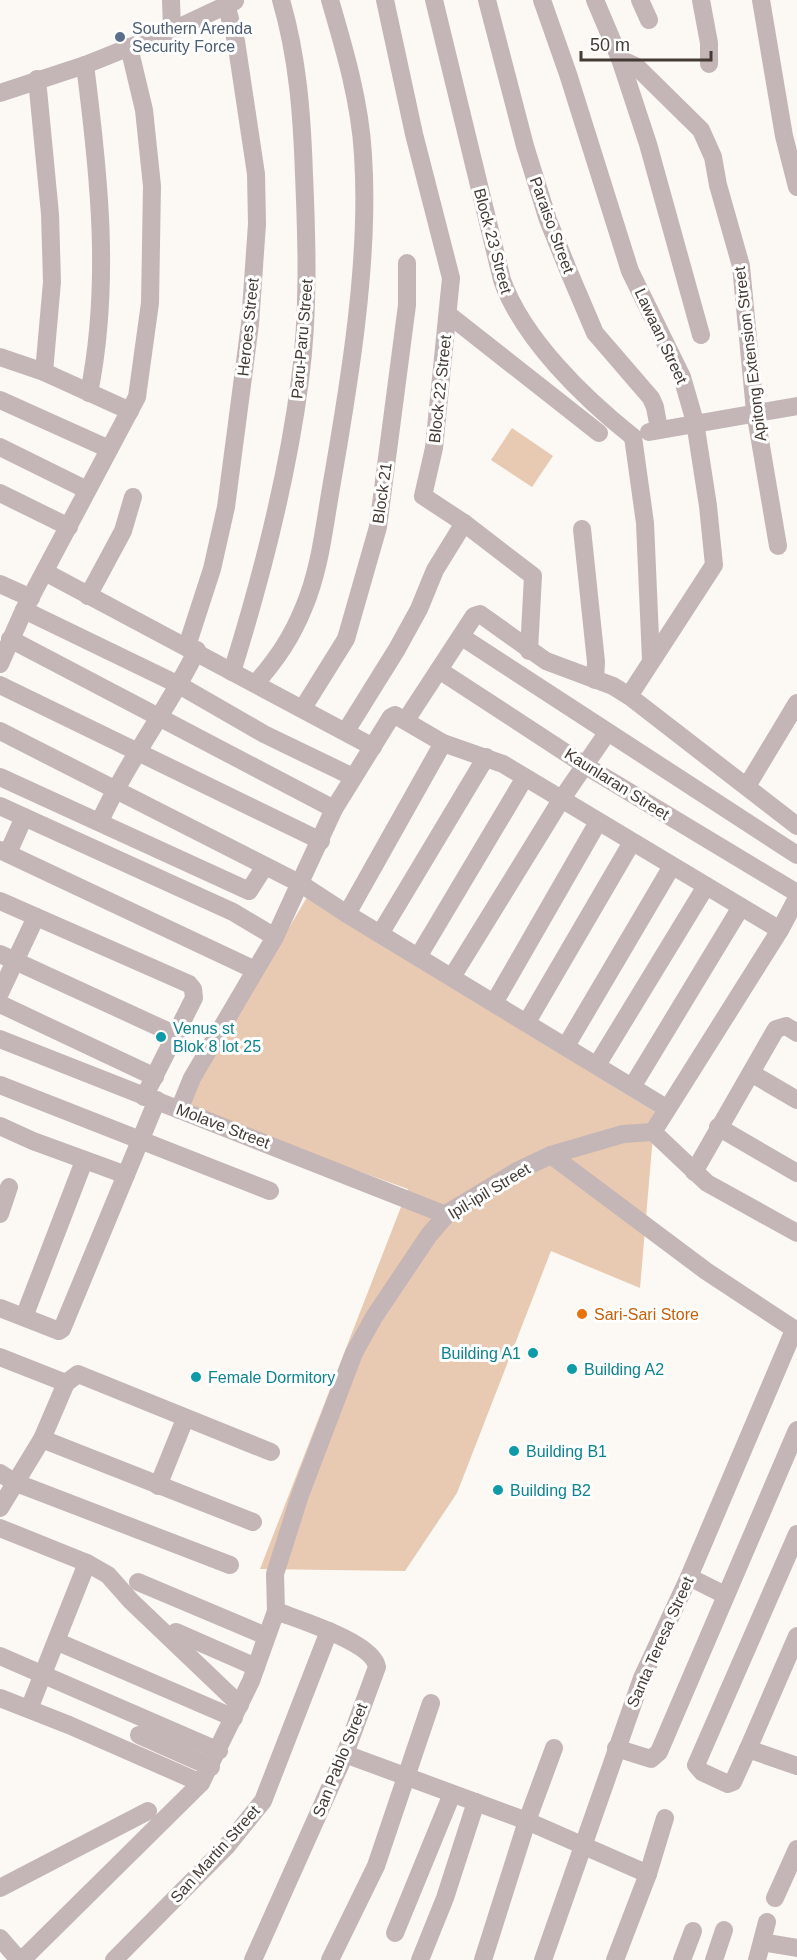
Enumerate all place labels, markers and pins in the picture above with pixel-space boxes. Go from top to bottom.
place label: Southern Arenda Security Force [132,20,252,55]
marker: Southern Arenda Security Force [113,30,127,44]
place label: Venus st Blok 8 lot 25 [173,1020,261,1055]
marker: Venus st Blok 8 lot 25 [154,1030,168,1044]
place label: Sari-Sari Store [594,1306,699,1323]
marker: Sari-Sari Store [575,1307,589,1321]
place label: Building A1 [441,1345,521,1362]
marker: Building A1 [526,1346,540,1360]
place label: Building A2 [584,1361,664,1378]
marker: Building A2 [565,1362,579,1376]
place label: Female Dormitory [208,1369,335,1386]
marker: Female Dormitory [189,1370,203,1384]
place label: Building B1 [526,1443,607,1460]
marker: Building B1 [507,1444,521,1458]
place label: Building B2 [510,1482,591,1499]
marker: Building B2 [491,1483,505,1497]

